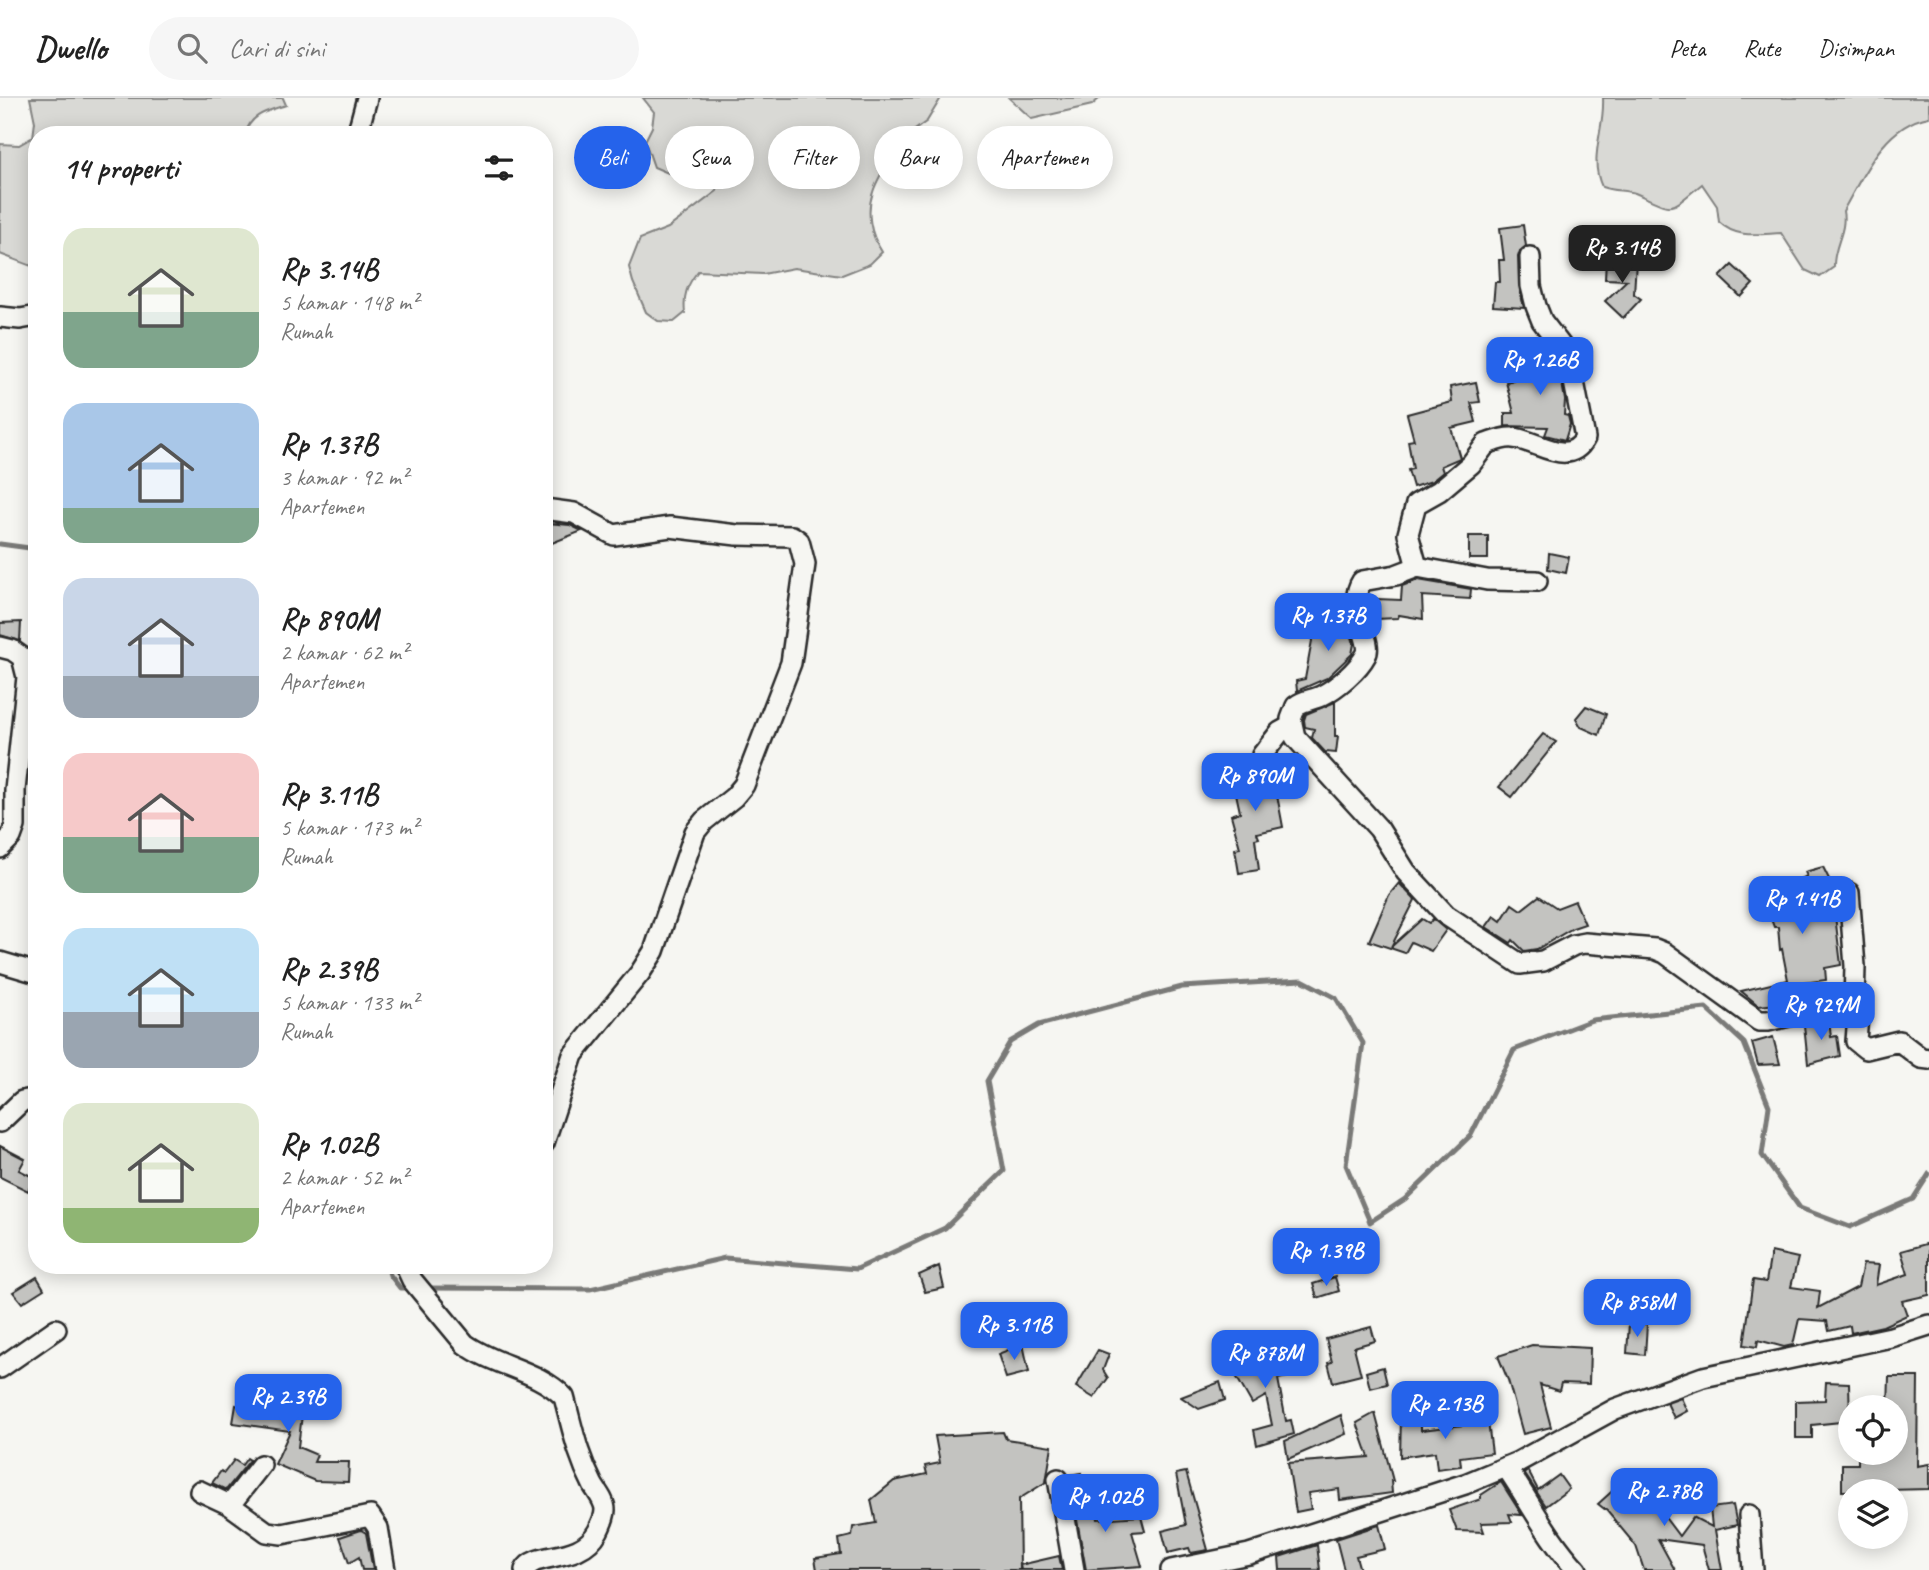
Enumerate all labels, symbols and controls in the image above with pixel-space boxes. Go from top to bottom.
search box [149,17,639,80]
text: Dwello [35,27,107,69]
icon: search [173,29,211,67]
text: Cari di sini [229,32,325,65]
text: Peta [1669,33,1705,63]
text: Rute [1743,33,1780,63]
text: Disimpan [1818,33,1894,63]
chip: Beli [574,126,651,189]
chip: Sewa [665,126,754,189]
chip: Filter [768,126,860,189]
chip: Baru [874,126,963,189]
chip: Apartemen [977,126,1113,189]
text: 14 properti [63,149,178,187]
icon: filters [480,149,518,187]
pin: Rp 3.14B [1550,226,1694,285]
text: Rp 3.14B [1585,233,1659,262]
text: Rp 3.14B [280,250,378,288]
icon: home [119,256,203,340]
text: 5 kamar · 148 m² [280,288,418,317]
text: Rumah [280,317,333,346]
pin: Rp 1.26B [1468,338,1612,397]
text: Rp 1.26B [1502,345,1578,374]
text: Rp 1.37B [280,425,378,463]
icon: home [119,431,203,515]
text: 3 kamar · 92 m² [280,463,408,492]
text: Apartemen [280,492,364,521]
pin: Rp 1.37B [1256,594,1400,653]
text: Rp 890M [280,600,378,638]
text: Rp 1.37B [1291,601,1365,630]
icon: home [119,606,203,690]
text: 2 kamar · 62 m² [280,638,408,667]
text: Apartemen [280,667,364,696]
pin: Rp 890M [1190,754,1320,813]
text: Rp 890M [1218,761,1292,790]
text: Rp 3.11B [280,775,378,813]
icon: home [119,781,203,865]
text: 5 kamar · 173 m² [280,813,418,842]
text: Rumah [280,842,333,871]
pin: Rp 1.41B [1730,876,1874,936]
text: Rp 1.41B [1765,884,1839,913]
text: Rp 2.39B [280,950,377,988]
icon: home [119,956,203,1040]
pin: Rp 929M [1756,982,1886,1042]
text: 5 kamar · 133 m² [280,988,418,1017]
text: Rp 929M [1784,990,1858,1019]
text: Rumah [280,1017,333,1046]
text: Rp 1.02B [280,1125,378,1163]
icon: home [119,1131,203,1215]
text: 2 kamar · 52 m² [280,1163,408,1192]
text: Apartemen [280,1192,364,1221]
pin: Rp 1.39B [1254,1228,1398,1288]
text: Rp 1.39B [1289,1236,1363,1265]
pin: Rp 858M [1572,1280,1702,1339]
text: Rp 858M [1600,1287,1674,1316]
pin: Rp 3.11B [942,1302,1086,1362]
text: Rp 3.11B [977,1310,1051,1339]
pin: Rp 878M [1200,1330,1330,1390]
text: Rp 878M [1228,1338,1302,1367]
pin: Rp 2.39B [216,1374,360,1434]
text: Rp 2.39B [251,1382,325,1411]
pin: Rp 2.13B [1373,1382,1517,1441]
text: Rp 2.13B [1408,1389,1482,1418]
map controls [1838,1395,1908,1549]
button: locate [1838,1395,1908,1465]
pin: Rp 2.78B [1592,1468,1736,1528]
pin: Rp 1.02B [1033,1474,1177,1534]
text: Rp 2.78B [1627,1476,1701,1505]
button: layers [1838,1479,1908,1549]
text: Rp 1.02B [1068,1482,1142,1511]

